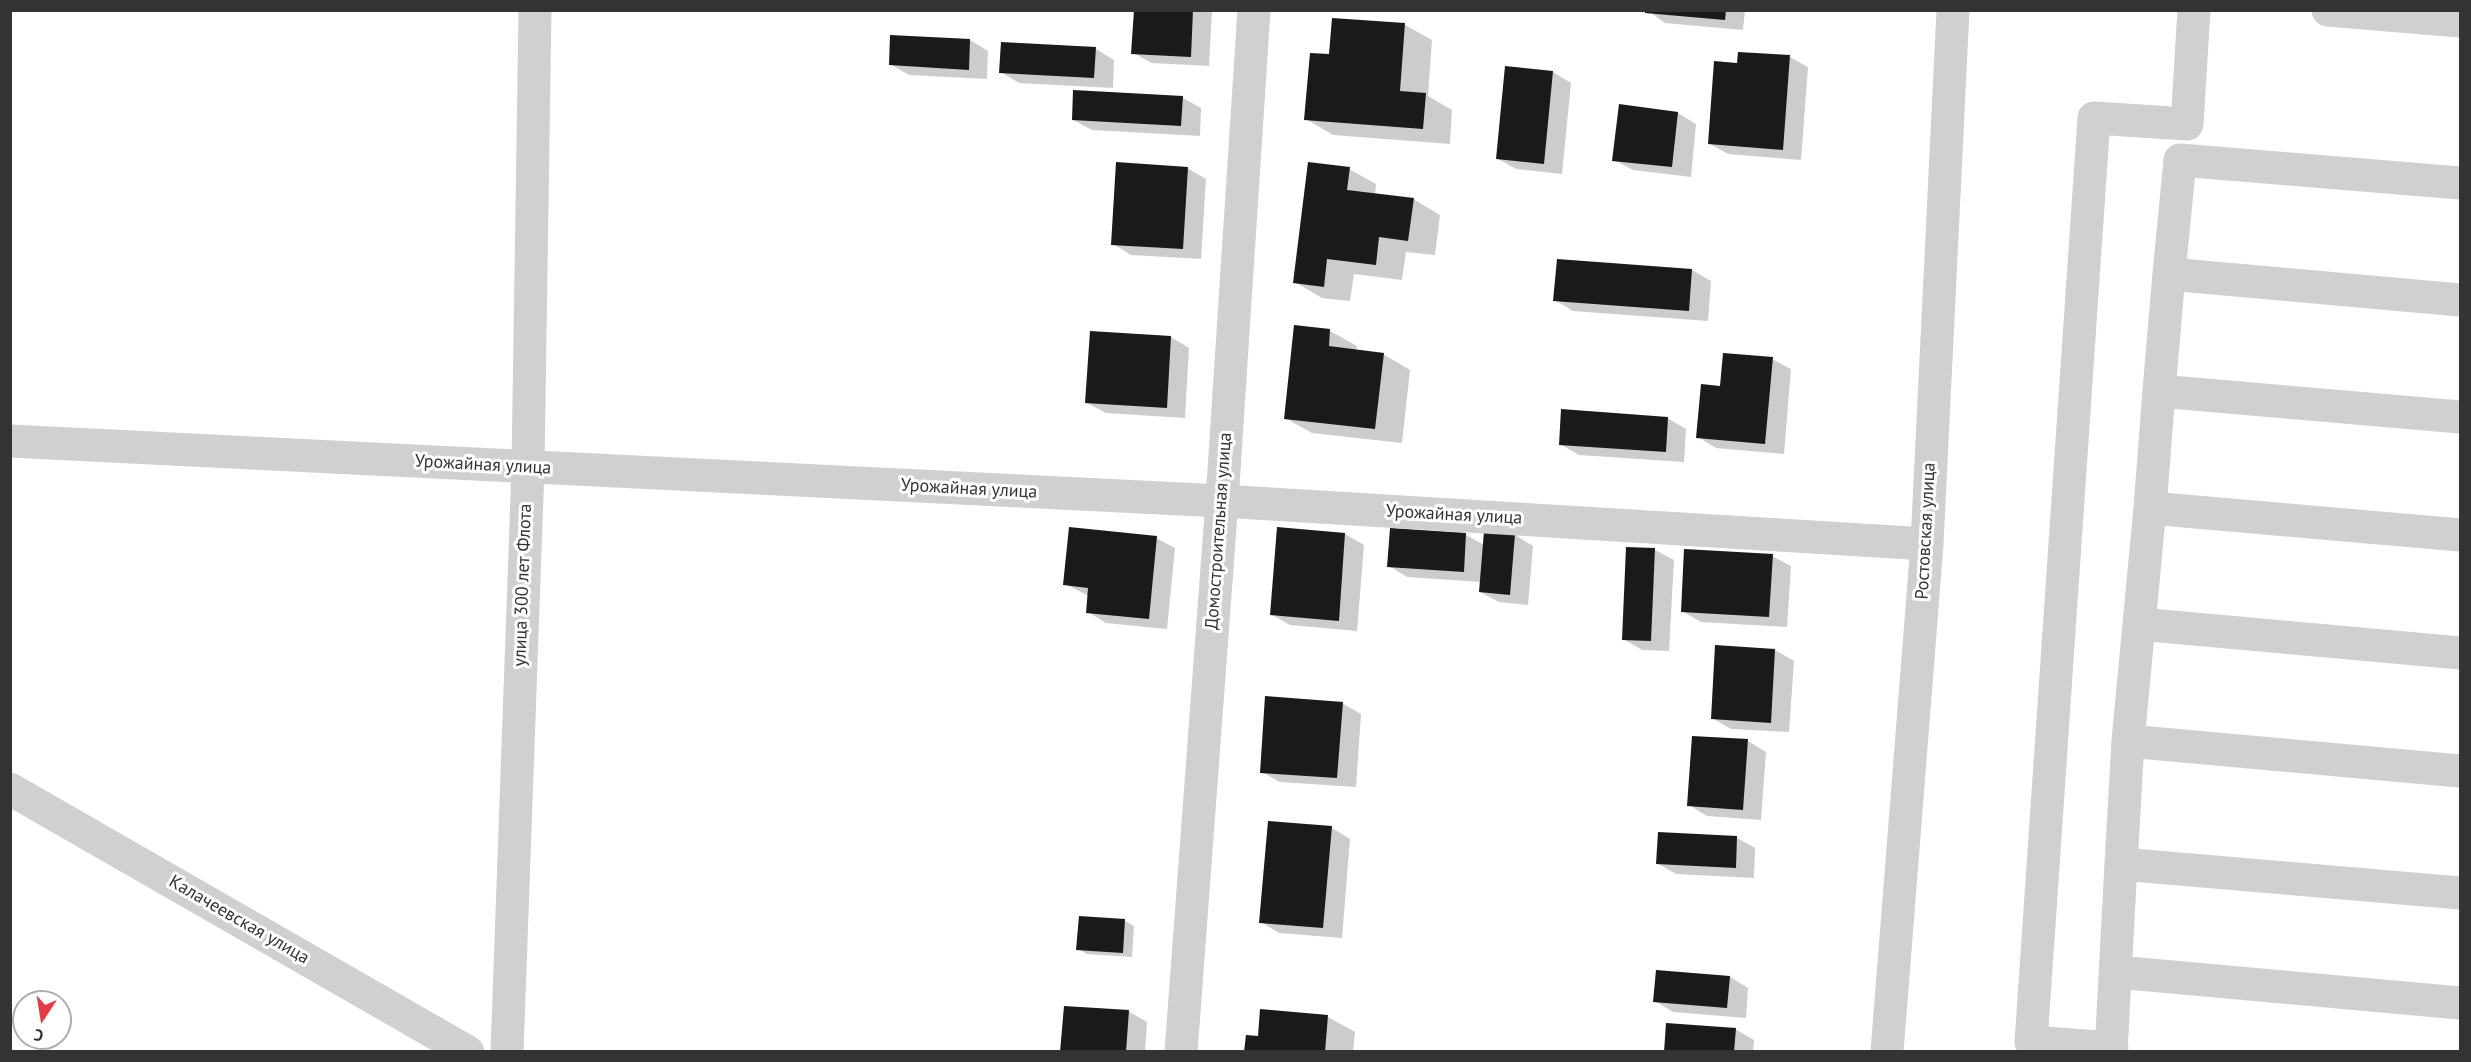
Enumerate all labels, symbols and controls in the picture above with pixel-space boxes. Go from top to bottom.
street label: Домостроительная улица [1201,432,1237,630]
street label: Урожайная улица [414,451,552,479]
street label: Ростовская улица [1912,462,1940,600]
street label: Урожайная улица [900,475,1038,503]
street label: Урожайная улица [1385,501,1523,529]
street label: улица 300 лет Флота [509,503,537,667]
street label: Калачеевская улица [165,871,313,969]
north arrow [12,990,72,1050]
text: С [32,1025,45,1046]

